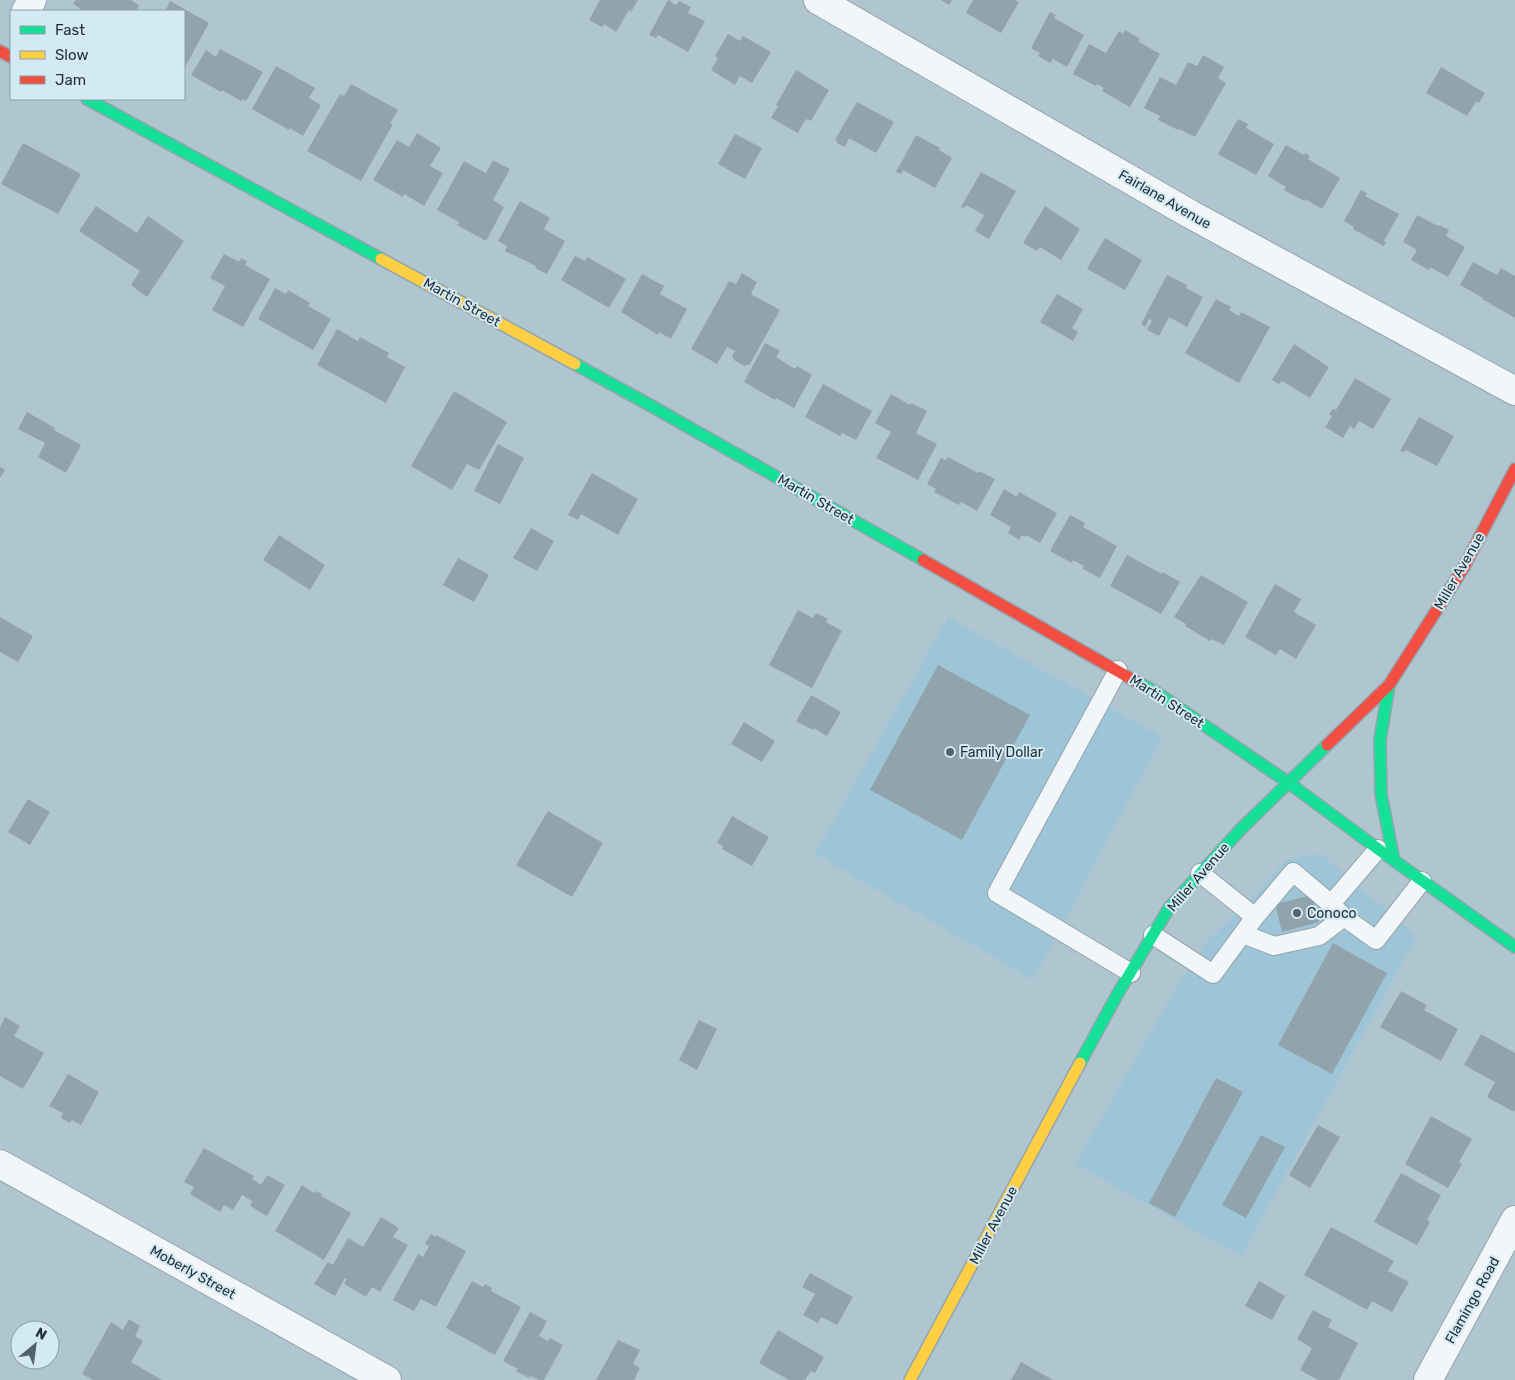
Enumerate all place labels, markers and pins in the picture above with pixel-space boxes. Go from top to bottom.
place label: Family Dollar [960,744,1044,761]
marker: Family Dollar [944,746,956,758]
place label: Conoco [1307,905,1357,922]
marker: Conoco [1291,907,1303,919]

